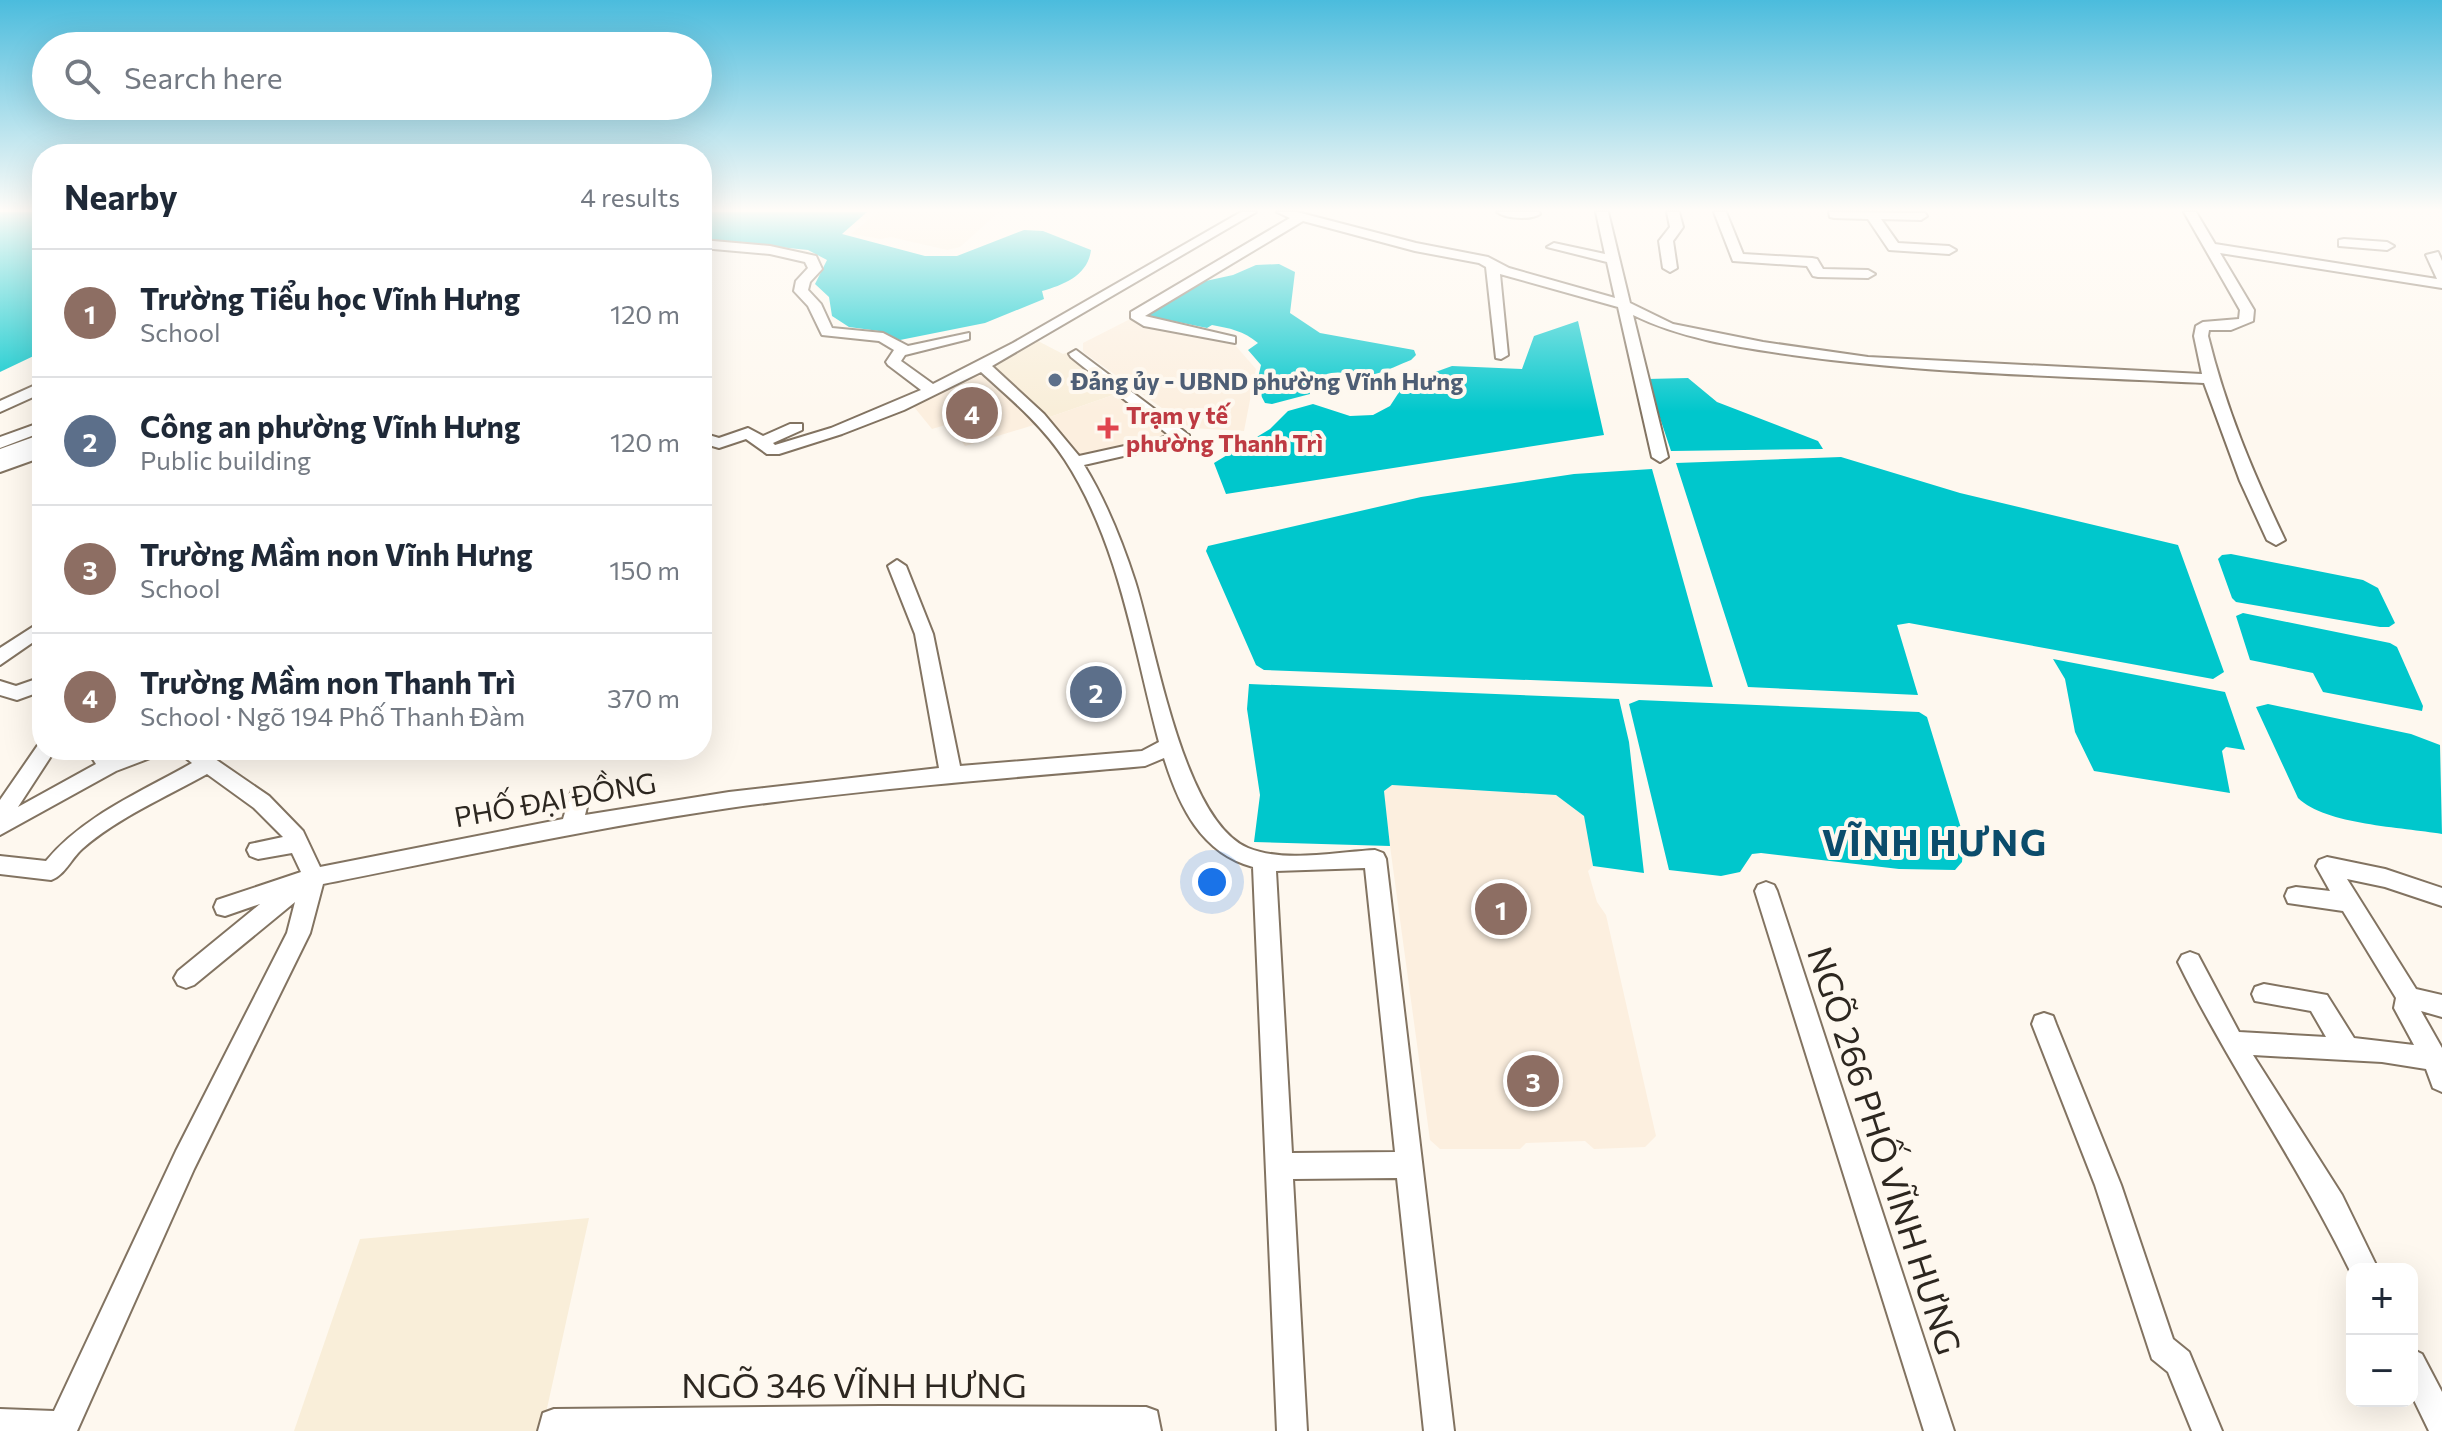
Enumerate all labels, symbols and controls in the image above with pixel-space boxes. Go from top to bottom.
search box [32,32,712,120]
icon: search [60,54,104,98]
text: Search here [124,58,283,95]
text: Nearby [64,175,178,217]
text: 4 results [580,181,680,212]
text: Trường Tiểu học Vĩnh Hưng [140,279,520,316]
text: 1 [84,298,96,329]
text: 120 m [610,298,680,329]
text: School [140,316,221,347]
place label: Đảng ủy - UBND phường Vĩnh Hưng [1070,366,1463,395]
marker: Đảng ủy - UBND phường Vĩnh Hưng [1046,371,1064,389]
pin: 4 [946,383,998,443]
place label: Trạm y tế phường Thanh Trì [1126,400,1323,457]
text: Công an phường Vĩnh Hưng [140,407,520,444]
marker: Trạm y tế phường Thanh Trì [1097,417,1119,439]
text: 2 [83,426,97,457]
text: 120 m [610,426,680,457]
text: Public building [140,444,311,475]
text: Trường Mầm non Vĩnh Hưng [140,535,533,572]
text: 3 [82,554,98,585]
text: 150 m [609,554,680,585]
text: School [140,572,221,603]
pin: 2 [1070,662,1122,722]
text: Trường Mầm non Thanh Trì [140,663,516,700]
text: 4 [82,682,98,713]
text: 370 m [607,682,680,713]
text: School · Ngõ 194 Phố Thanh Đàm [140,700,525,731]
street label: PHỐ ĐẠI ĐỒNG [451,762,659,833]
district label: VĨNH HƯNG [1822,819,2048,863]
your location [1192,862,1232,902]
pin: 1 [1475,879,1527,939]
street label: NGÕ 266 PHỐ VĨNH HƯNG [1800,940,1975,1359]
pin: 3 [1507,1051,1559,1111]
map controls [2346,1263,2418,1407]
button: + [2346,1263,2418,1335]
button: − [2346,1335,2418,1407]
street label: NGÕ 346 VĨNH HƯNG [681,1363,1027,1405]

